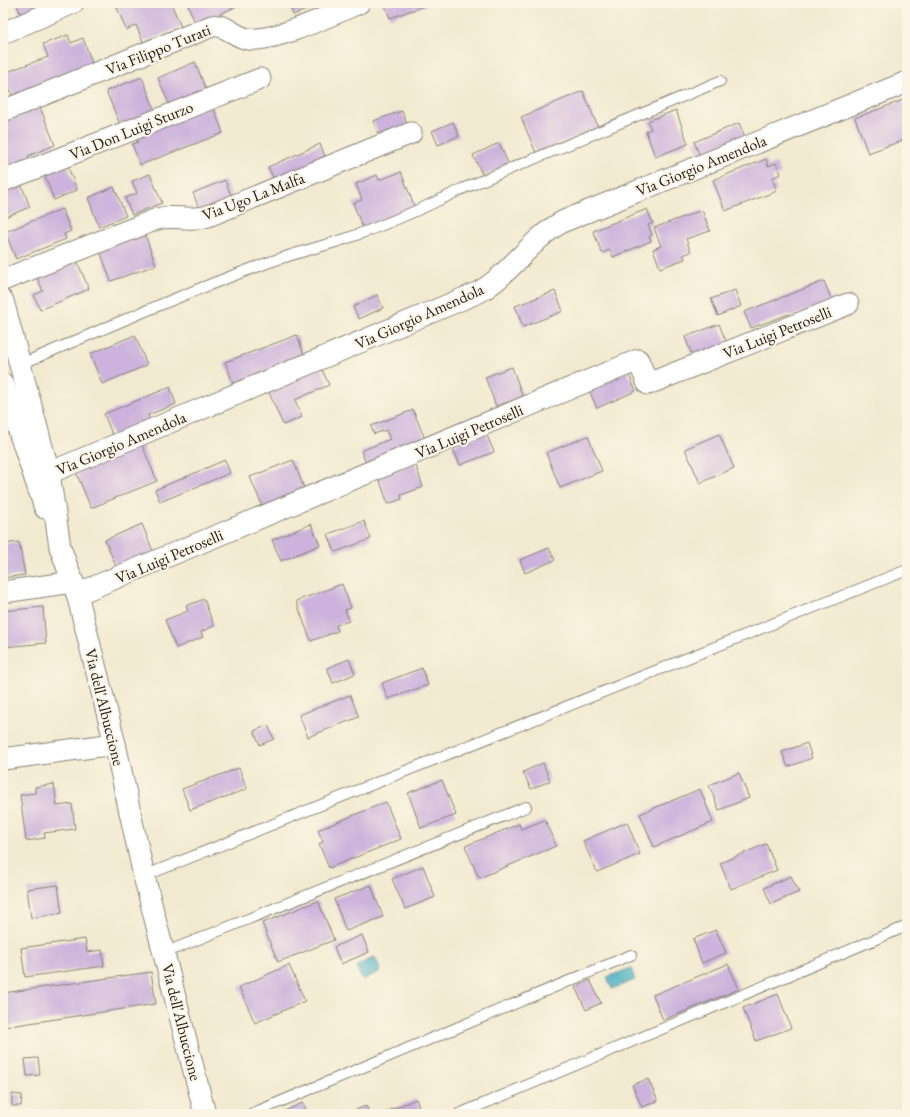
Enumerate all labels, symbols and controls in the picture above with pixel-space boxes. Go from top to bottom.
street label: Via Filippo Turati [103,19,214,80]
street label: Via Don Luigi Sturzo [66,96,196,165]
street label: Via Giorgio Amendola [633,129,770,201]
street label: Via Ugo La Malfa [199,167,308,226]
street label: Via Giorgio Amendola [351,278,488,354]
street label: Via Luigi Petroselli [720,301,835,364]
street label: Via Luigi Petroselli [412,399,526,464]
street label: Via Giorgio Amendola [53,406,190,480]
street label: Via Luigi Petroselli [112,524,226,589]
street label: Via dell'Albuccione [80,646,129,768]
street label: Via dell'Albuccione [157,961,206,1083]

